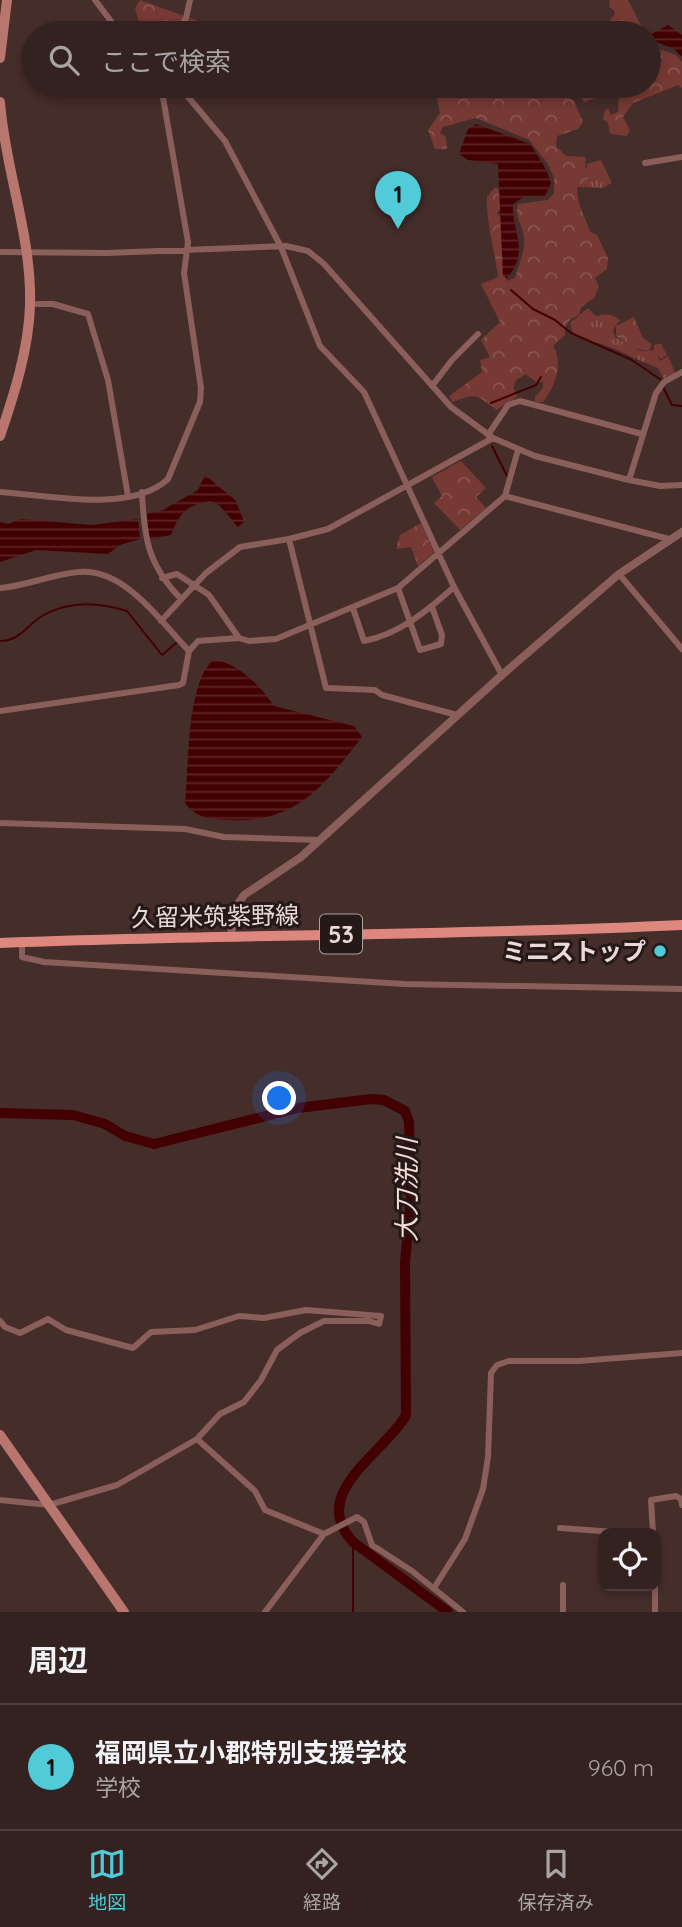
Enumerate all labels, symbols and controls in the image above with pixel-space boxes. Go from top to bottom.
search box [21,21,661,98]
icon: search [45,41,83,79]
text: ここで検索 [101,45,231,78]
pin: 1 [375,171,421,229]
street label: 久留米筑紫野線 [131,900,299,932]
road number: 53 [320,914,362,953]
place label: ミニストップ [502,936,646,966]
marker: ミニストップ [652,943,668,959]
your location [262,1081,296,1115]
water label: 大刀洗川 [390,1135,423,1242]
map controls [598,1528,661,1591]
button: locate [598,1528,661,1591]
text: 周辺 [28,1641,88,1679]
text: 福岡県立小郡特別支援学校 [95,1736,407,1769]
text: 1 [47,1753,55,1782]
text: 960 m [588,1753,654,1782]
text: 学校 [95,1773,141,1802]
tab: 地図 [88,1845,126,1914]
tab: 経路 [303,1845,341,1914]
tab: 保存済み [518,1845,594,1914]

